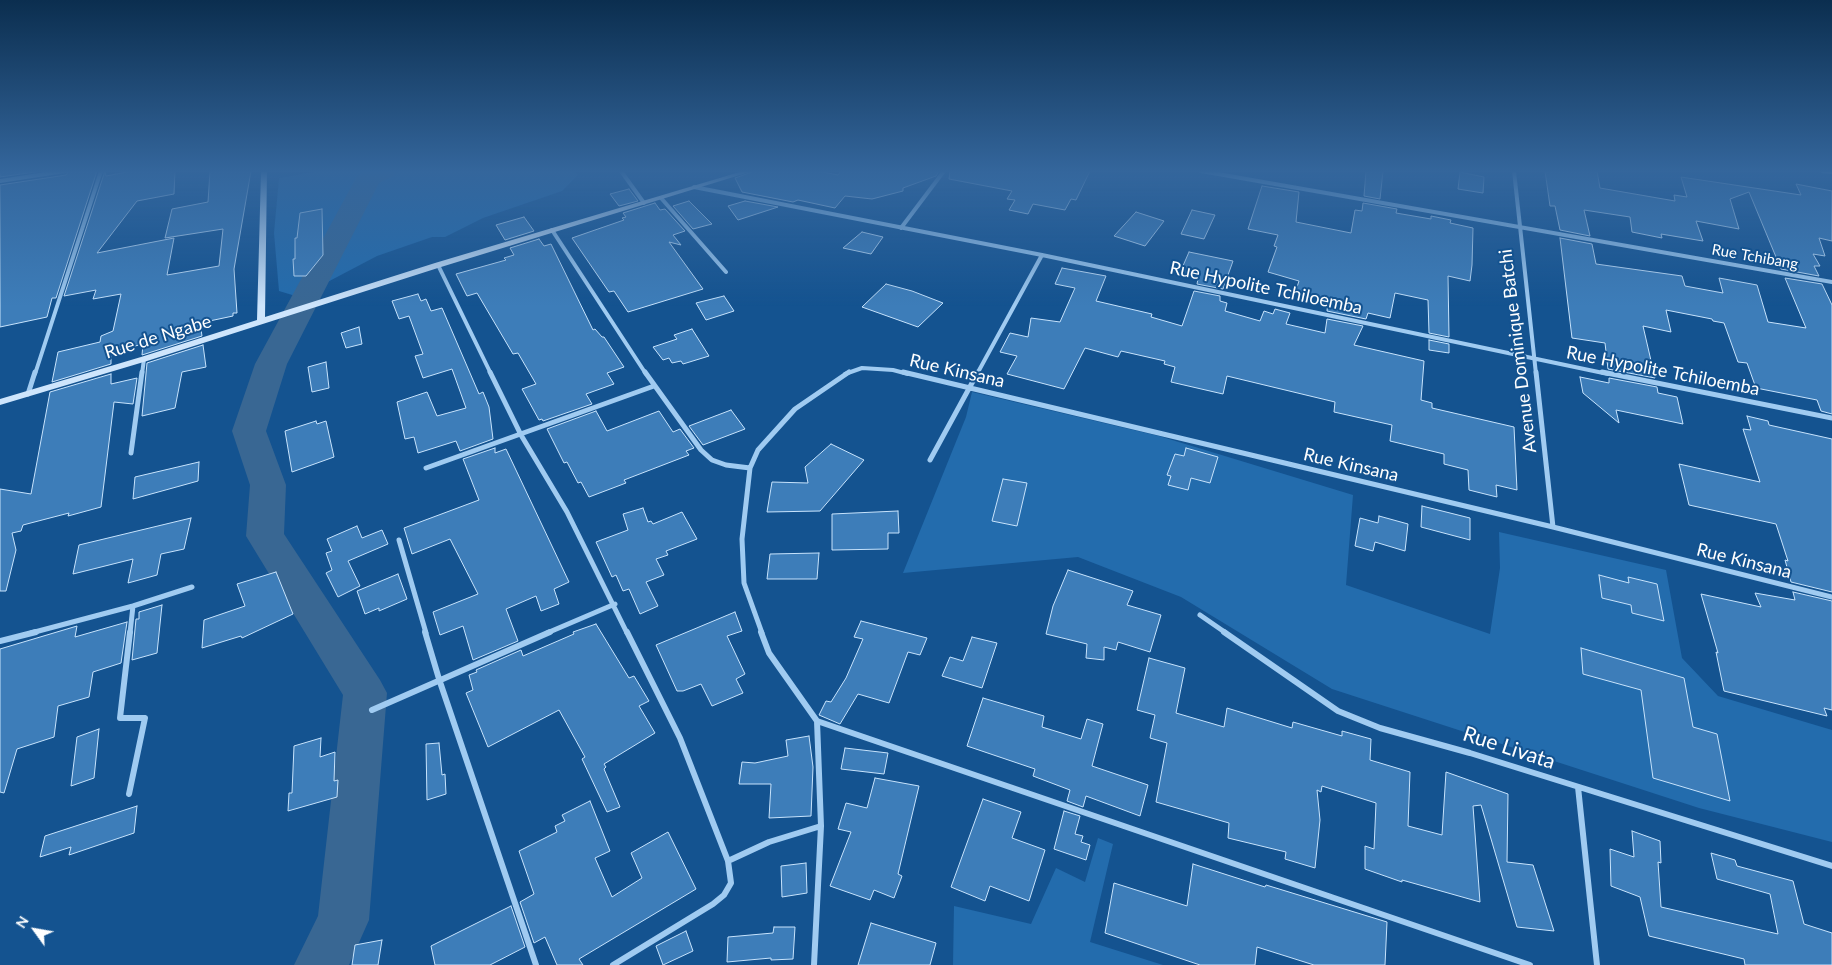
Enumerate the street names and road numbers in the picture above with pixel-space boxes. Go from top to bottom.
street label: Rue Tchibang [1710,241,1800,273]
street label: Avenue Dominique Batchi [1495,248,1541,454]
street label: Rue Hypolite Tchiloemba [1168,257,1364,319]
street label: Rue de Ngabe [102,311,214,363]
street label: Rue Hypolite Tchiloemba [1565,342,1761,400]
street label: Rue Kinsana [907,350,1007,392]
street label: Rue Kinsana [1301,444,1401,486]
street label: Rue Kinsana [1694,539,1794,583]
street label: Rue Livata [1460,721,1558,775]

